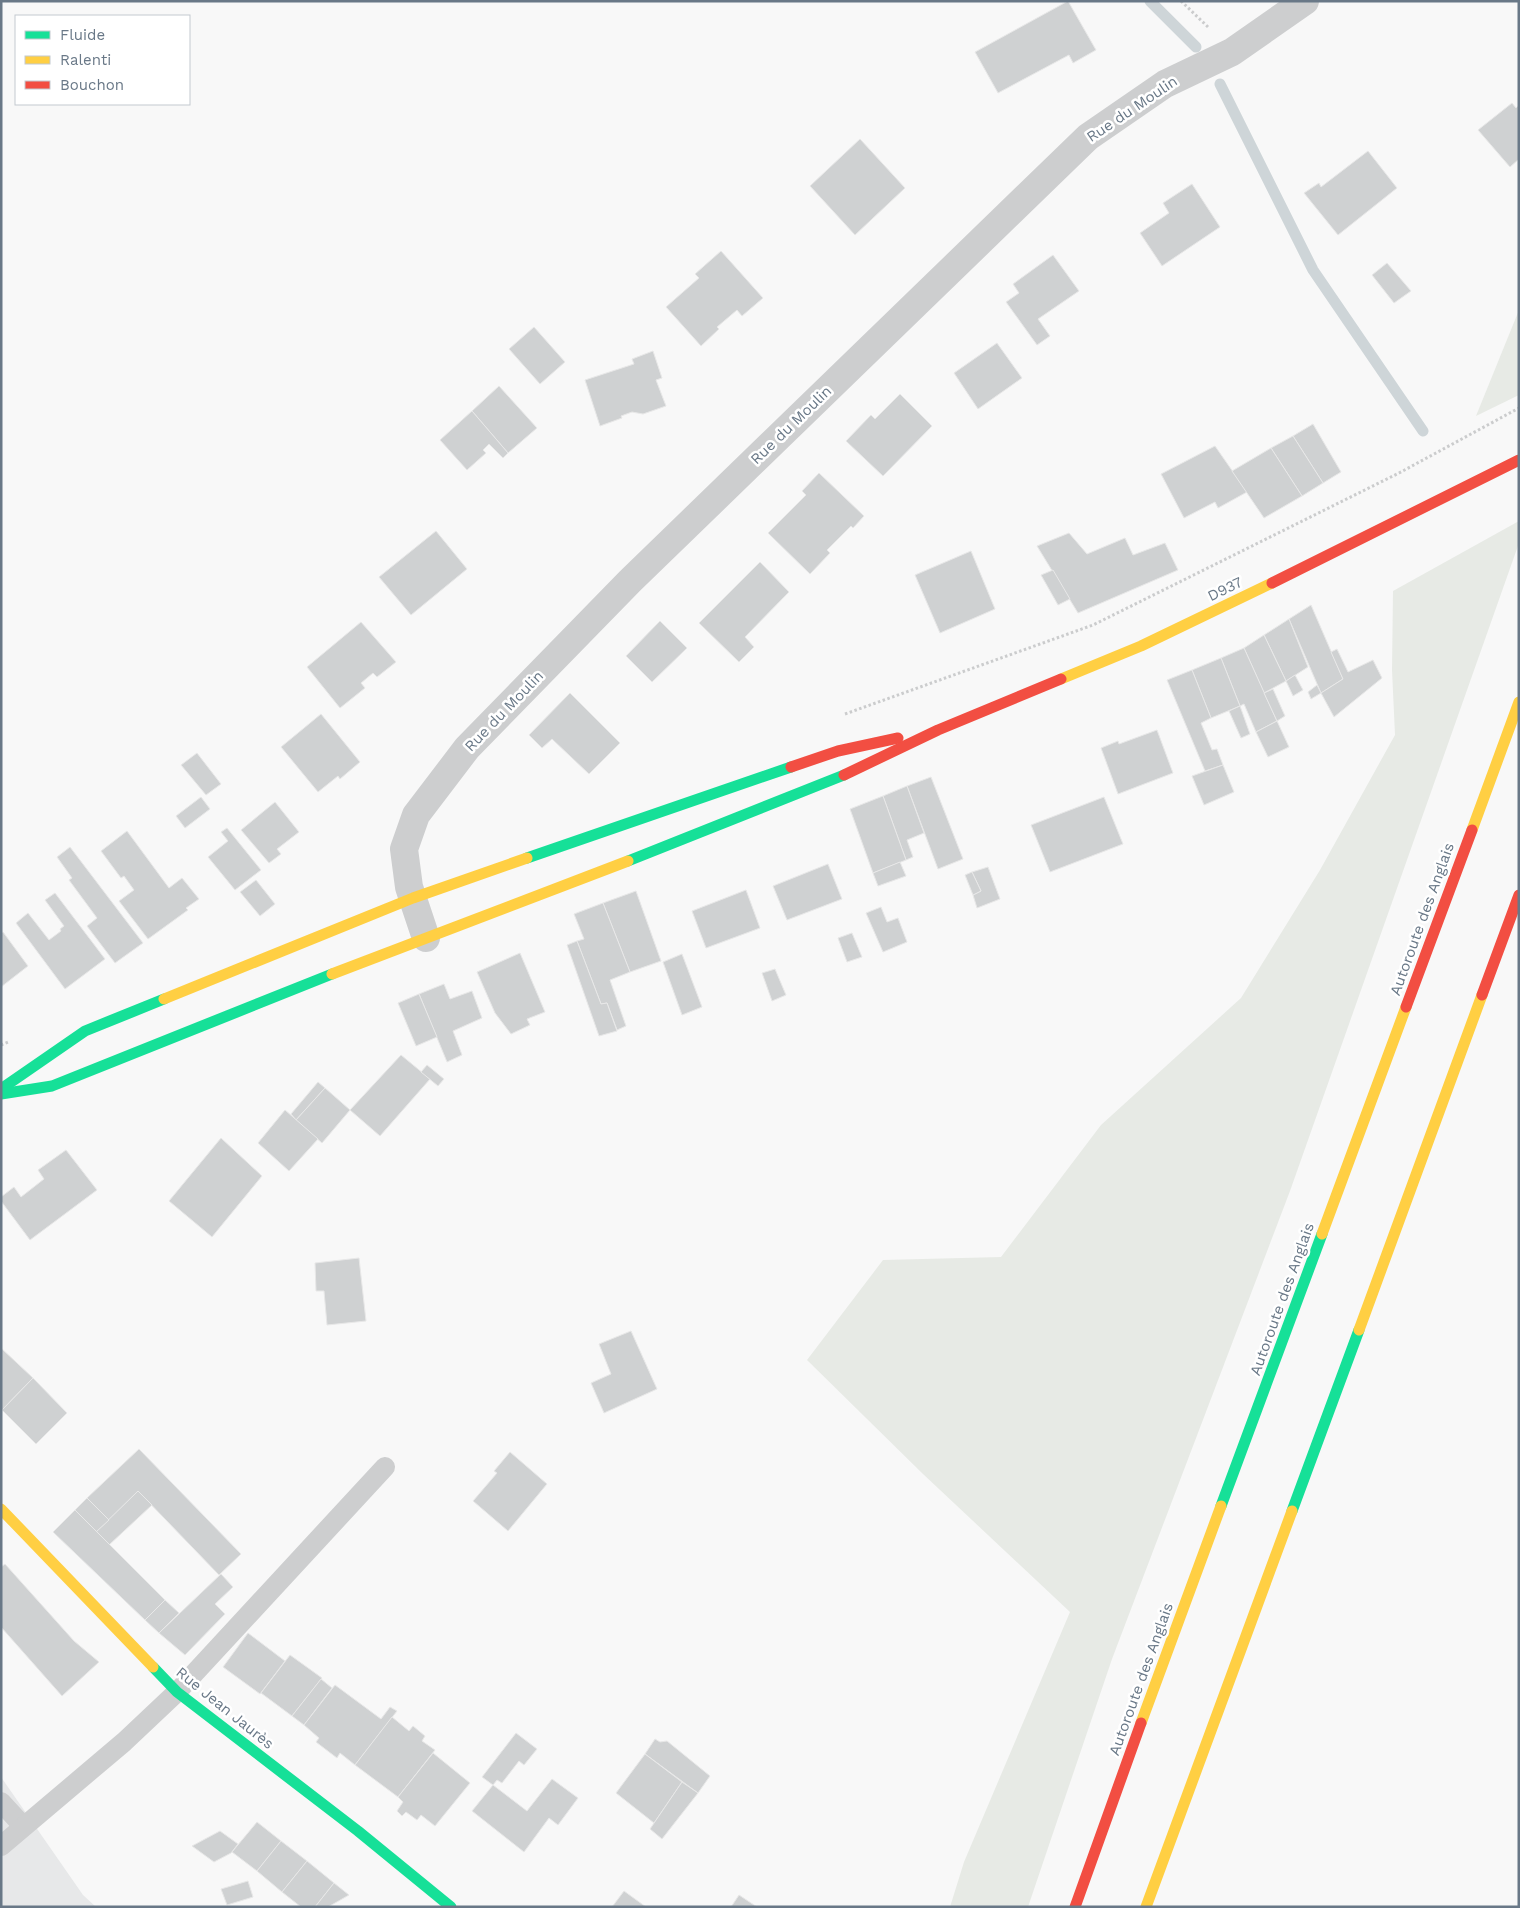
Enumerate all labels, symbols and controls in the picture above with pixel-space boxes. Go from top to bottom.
legend [15,15,190,105]
text: Fluide [60,26,105,44]
text: Ralenti [60,51,111,69]
street label: Rue du Moulin [1083,72,1181,146]
text: Bouchon [60,76,124,94]
street label: Rue du Moulin [747,382,835,468]
street label: D937 [1205,573,1245,605]
street label: Rue du Moulin [461,667,547,755]
street label: Autoroute des Anglais [1386,840,1458,998]
street label: Autoroute des Anglais [1246,1220,1318,1378]
street label: Autoroute des Anglais [1105,1600,1177,1758]
street label: Rue Jean Jaurès [173,1663,278,1753]

